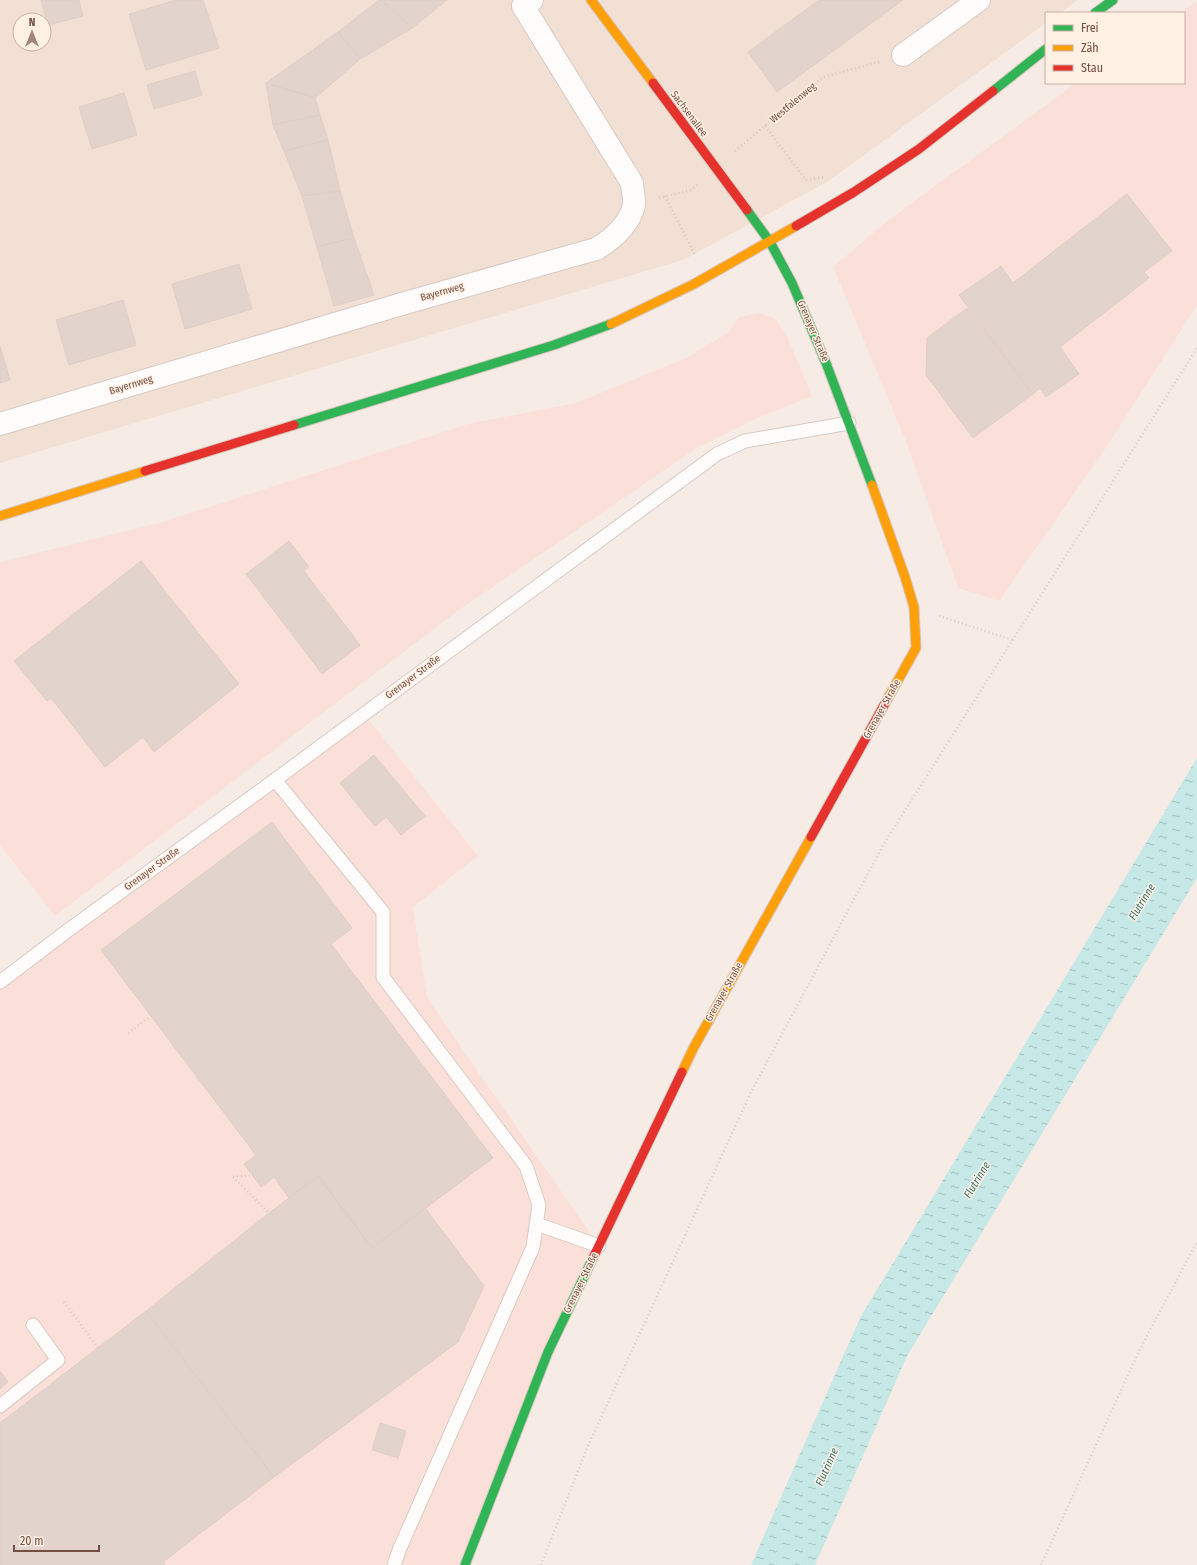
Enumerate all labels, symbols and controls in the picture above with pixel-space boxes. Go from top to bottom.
north arrow [12,12,52,52]
legend [1045,12,1185,84]
text: N [29,16,35,29]
text: Frei [1081,21,1099,35]
text: Zäh [1081,41,1099,55]
text: Stau [1081,61,1103,75]
street label: Westfalenweg [767,80,819,126]
street label: Sachsenallee [668,89,710,139]
street label: Bayernweg [419,280,465,304]
street label: Grenayer Straße [795,298,831,364]
street label: Bayernweg [108,373,154,397]
street label: Grenayer Straße [383,652,443,702]
street label: Grenayer Straße [861,677,903,741]
street label: Grenayer Straße [122,845,182,893]
water label: Flutrinne [1126,881,1158,923]
street label: Grenayer Straße [703,960,745,1024]
water label: Flutrinne [961,1159,993,1201]
street label: Grenayer Straße [561,1251,601,1315]
water label: Flutrinne [813,1446,841,1488]
scale bar [14,1527,99,1553]
text: 20 m [20,1534,44,1548]

